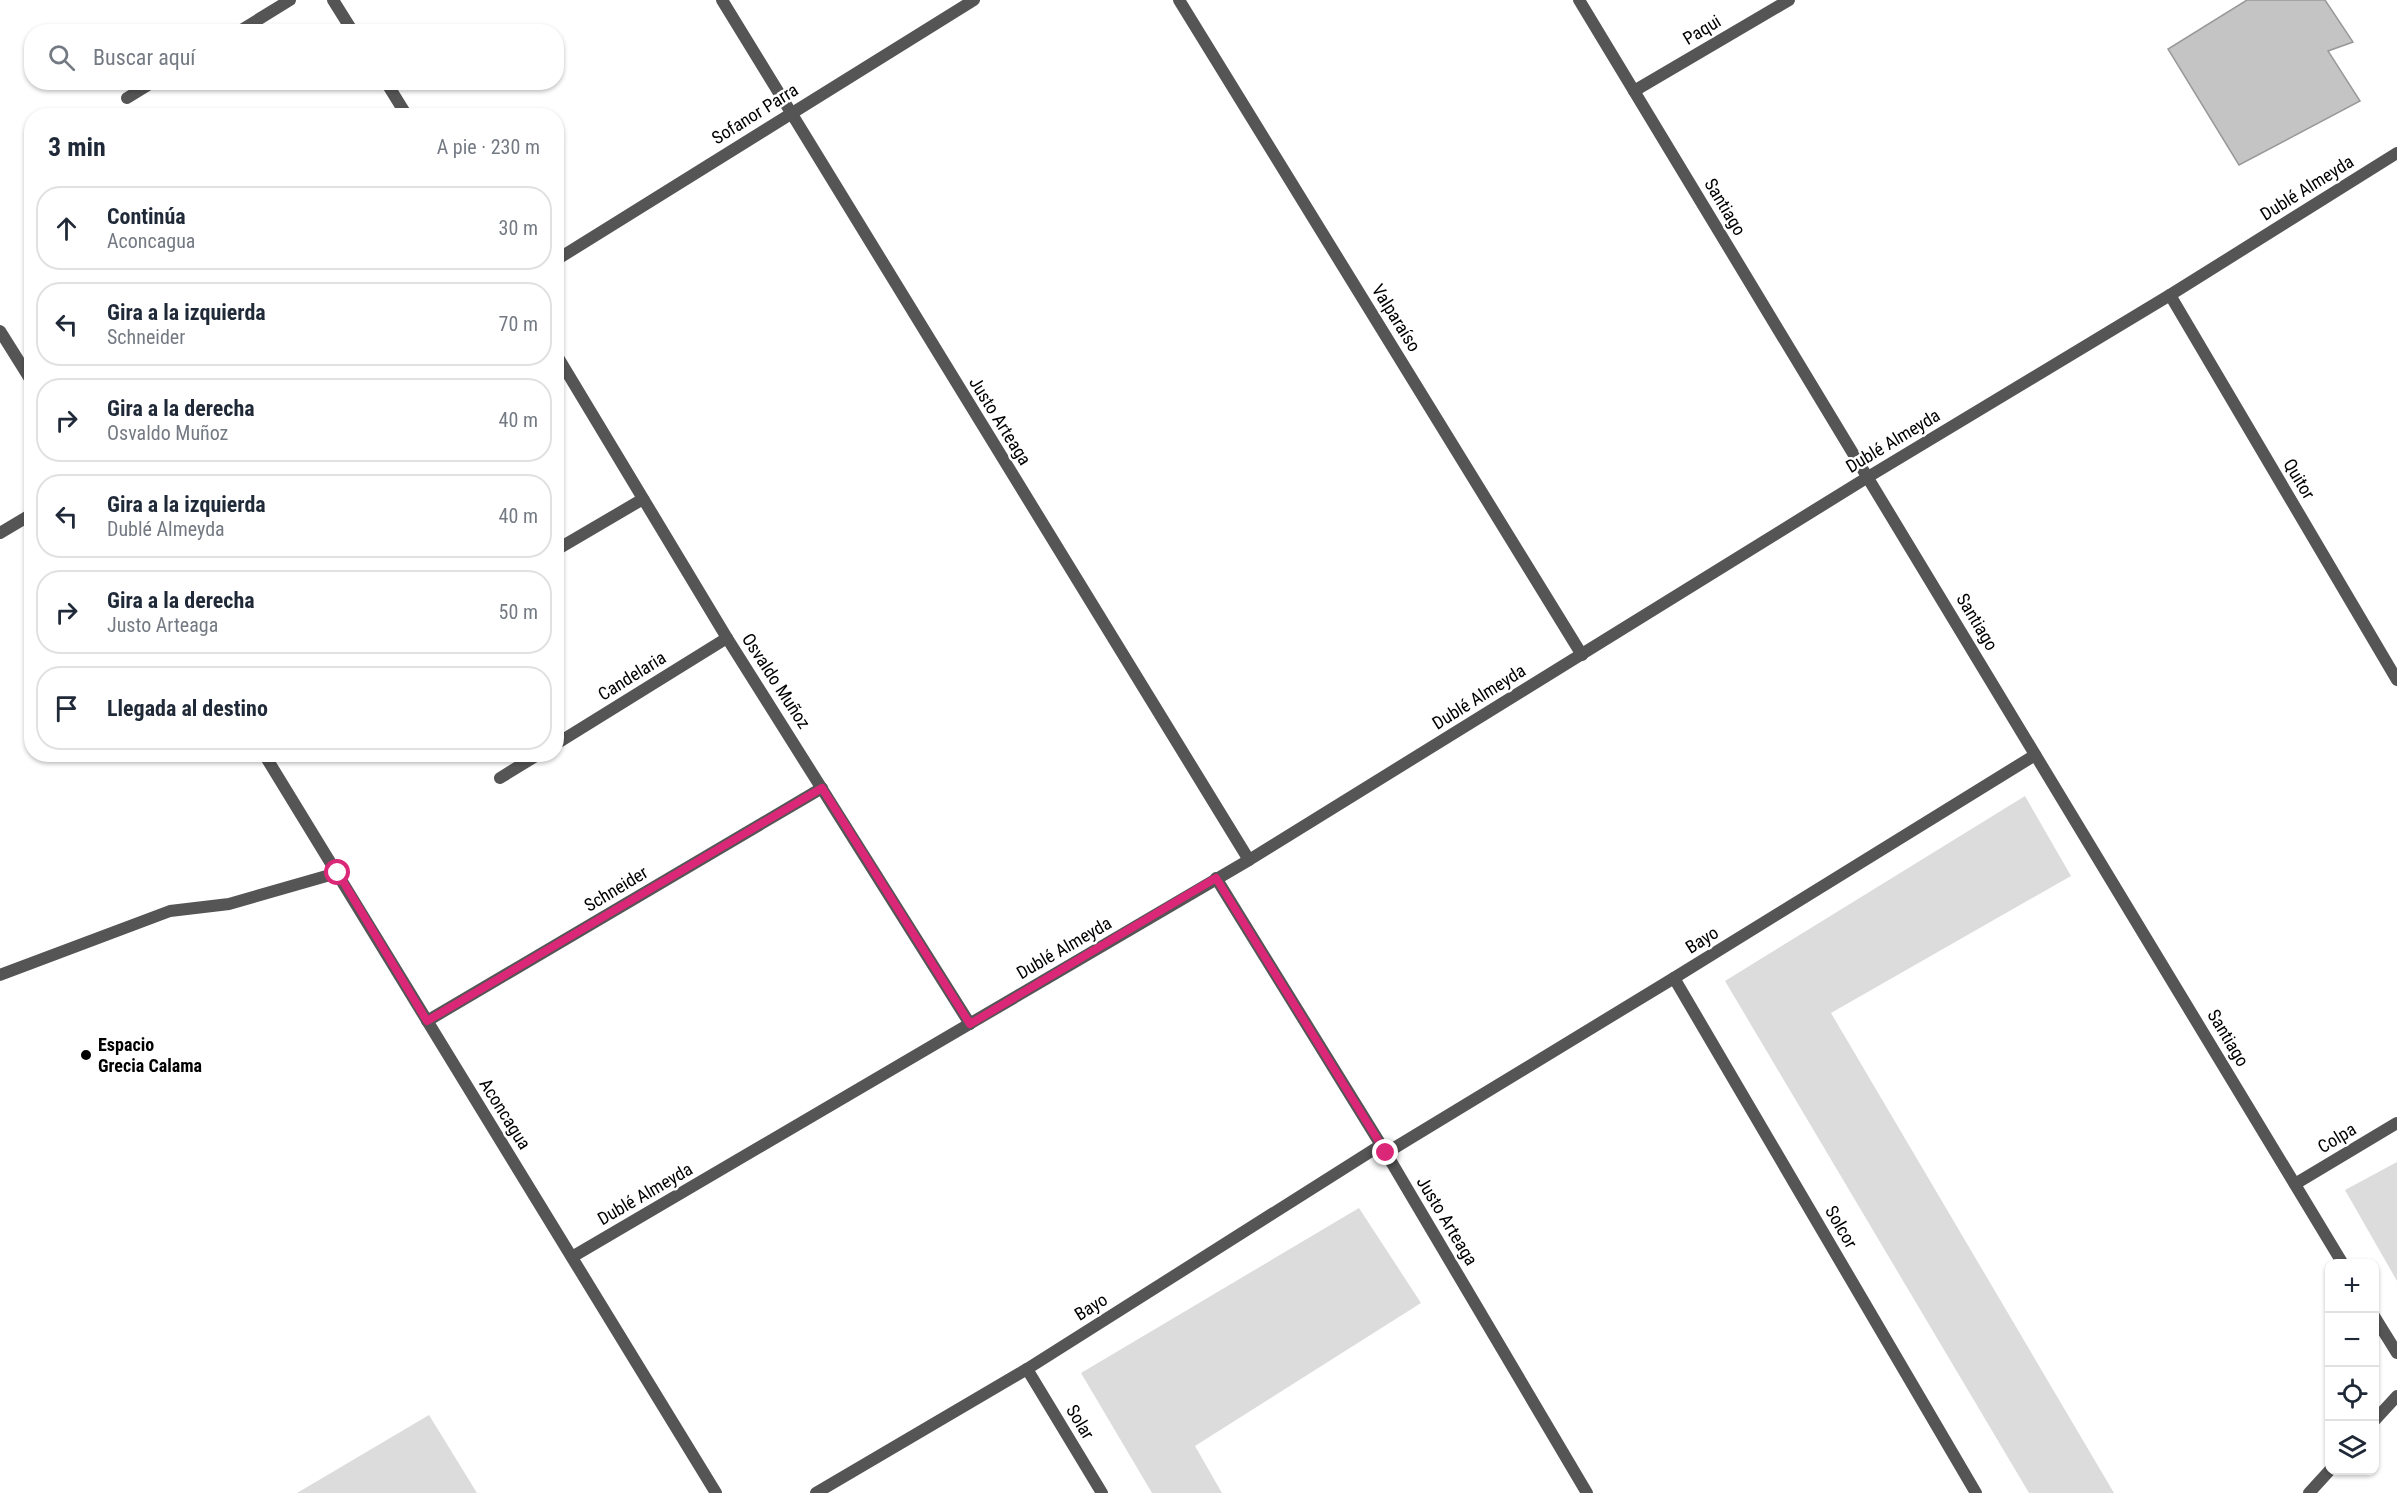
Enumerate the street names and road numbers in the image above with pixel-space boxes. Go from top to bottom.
street label: Paqui [1679,10,1724,49]
street label: Sofanor Parra [708,79,802,148]
street label: Dublé Almeyda [2256,151,2357,225]
street label: Santiago [1700,174,1751,239]
street label: Valparaíso [1368,280,1425,355]
street label: Justo Arteaga [965,373,1036,469]
street label: Dublé Almeyda [1842,404,1944,477]
street label: Quitor [2279,455,2320,503]
street label: Santiago [1952,589,2003,654]
street label: Osvaldo Muñoz [738,629,815,732]
street label: Candelaria [594,647,669,705]
street label: Dublé Almeyda [1428,660,1529,734]
street label: Schneider [580,861,652,916]
street label: Dublé Almeyda [1013,912,1115,983]
street label: Bayo [1681,921,1722,958]
street label: Santiago [2203,1005,2254,1070]
street label: Aconcagua [475,1074,535,1153]
street label: Colpa [2314,1118,2360,1157]
street label: Dublé Almeyda [594,1158,696,1229]
street label: Justo Arteaga [1413,1172,1482,1269]
street label: Solcor [1821,1202,1862,1252]
street label: Bayo [1070,1288,1111,1325]
street label: Solar [1062,1401,1099,1443]

